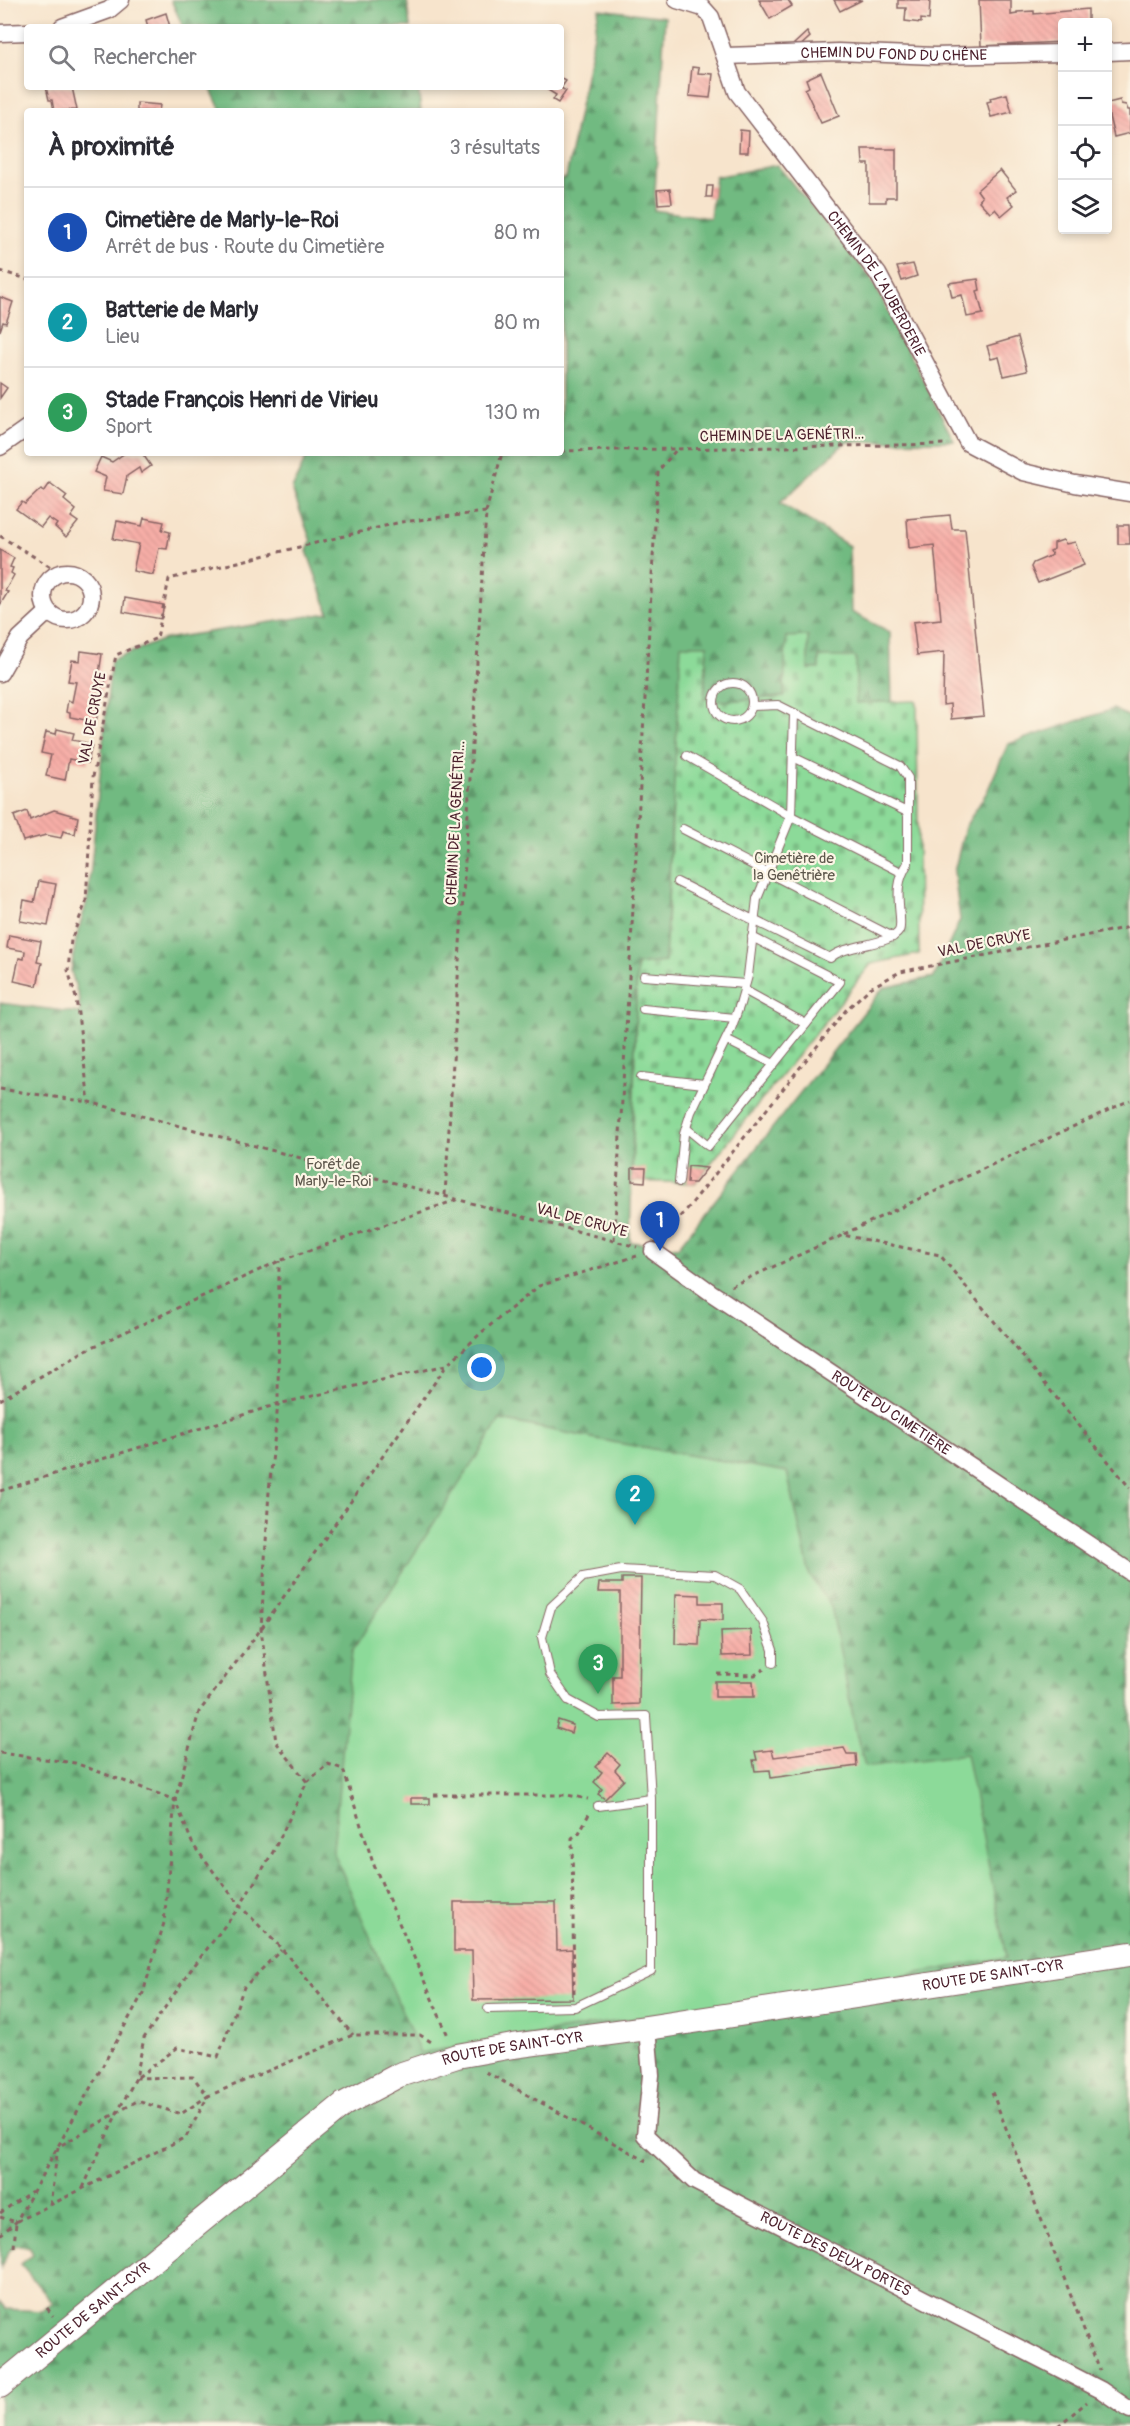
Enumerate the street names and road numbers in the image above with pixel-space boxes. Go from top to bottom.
street label: CHEMIN DU FOND DU CHÊNE [800,43,988,66]
street label: CHEMIN DE L'AUBERDERIE [823,207,929,360]
street label: CHEMIN DE LA GENÉTRI... [700,425,864,446]
street label: VAL DE CRUYE [74,670,111,766]
street label: CHEMIN DE LA GENÉTRI... [442,740,469,906]
street label: VAL DE CRUYE [936,925,1032,962]
street label: VAL DE CRUYE [534,1199,630,1242]
street label: ROUTE DU CIMETIÈRE [828,1367,955,1460]
street label: ROUTE DE SAINT-CYR [921,1955,1065,1996]
street label: ROUTE DE SAINT-CYR [440,2028,584,2070]
street label: ROUTE DES DEUX PORTES [757,2208,914,2301]
street label: ROUTE DE SAINT-CYR [32,2258,154,2363]

